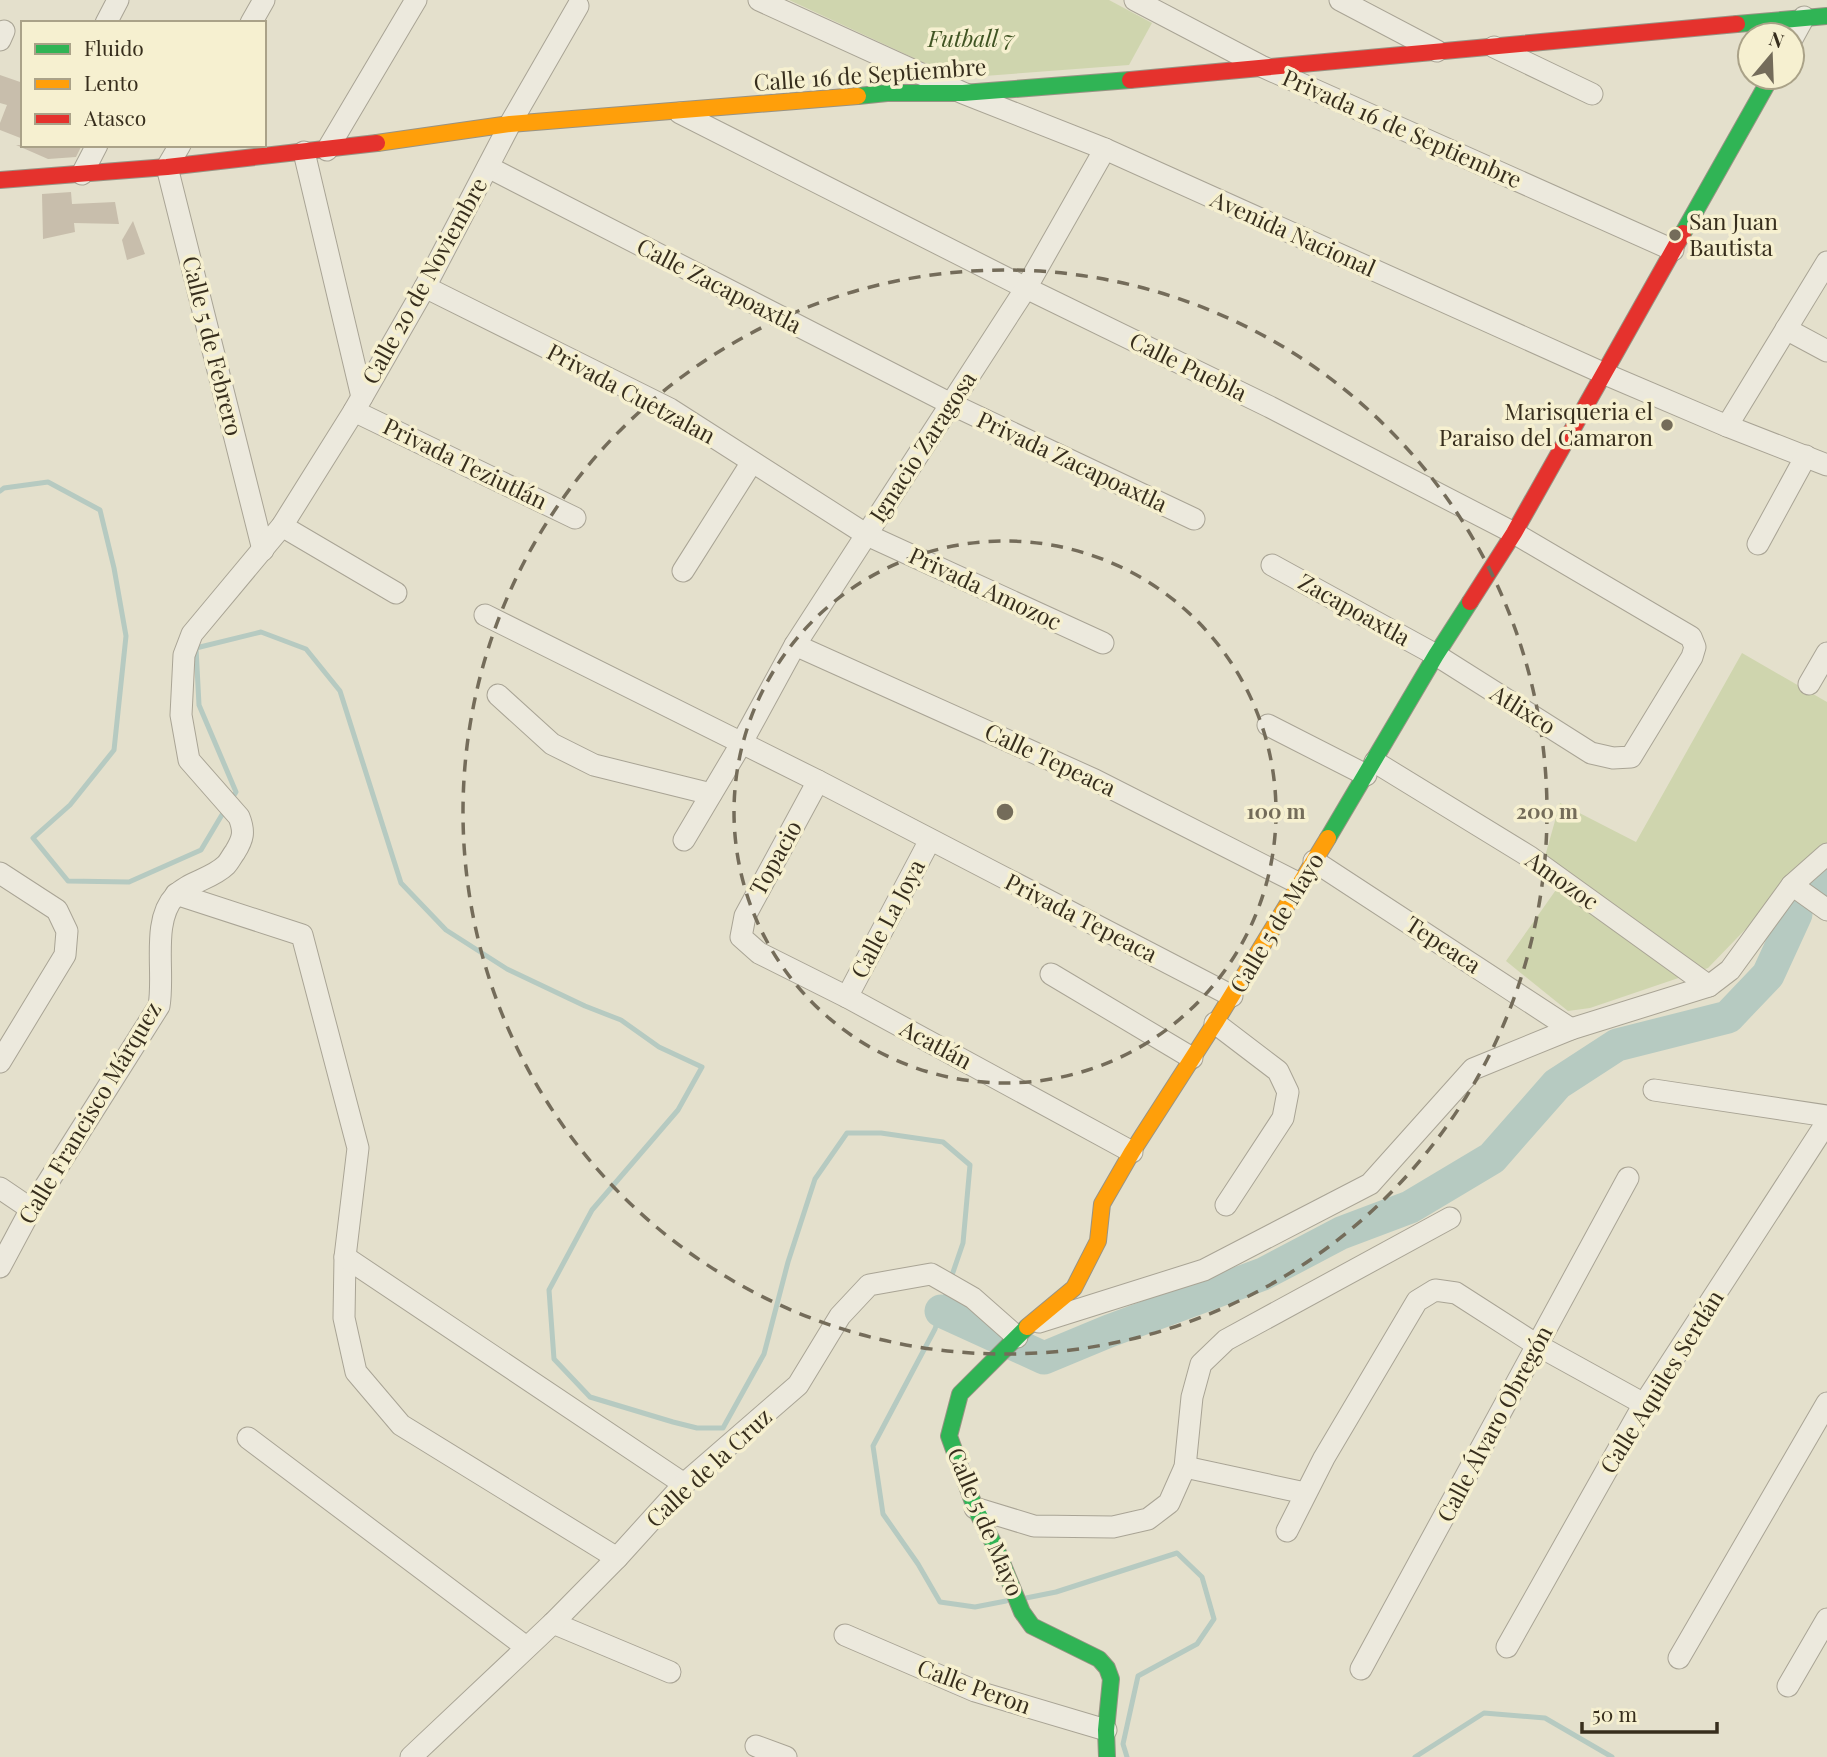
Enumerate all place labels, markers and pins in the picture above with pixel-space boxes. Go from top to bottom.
place label: San Juan Bautista [1689,205,1778,262]
marker: San Juan Bautista [1667,227,1683,243]
place label: Marisqueria el Paraiso del Camaron [1439,395,1653,452]
marker: Marisqueria el Paraiso del Camaron [1659,417,1675,433]
centre of rings [993,800,1017,824]

